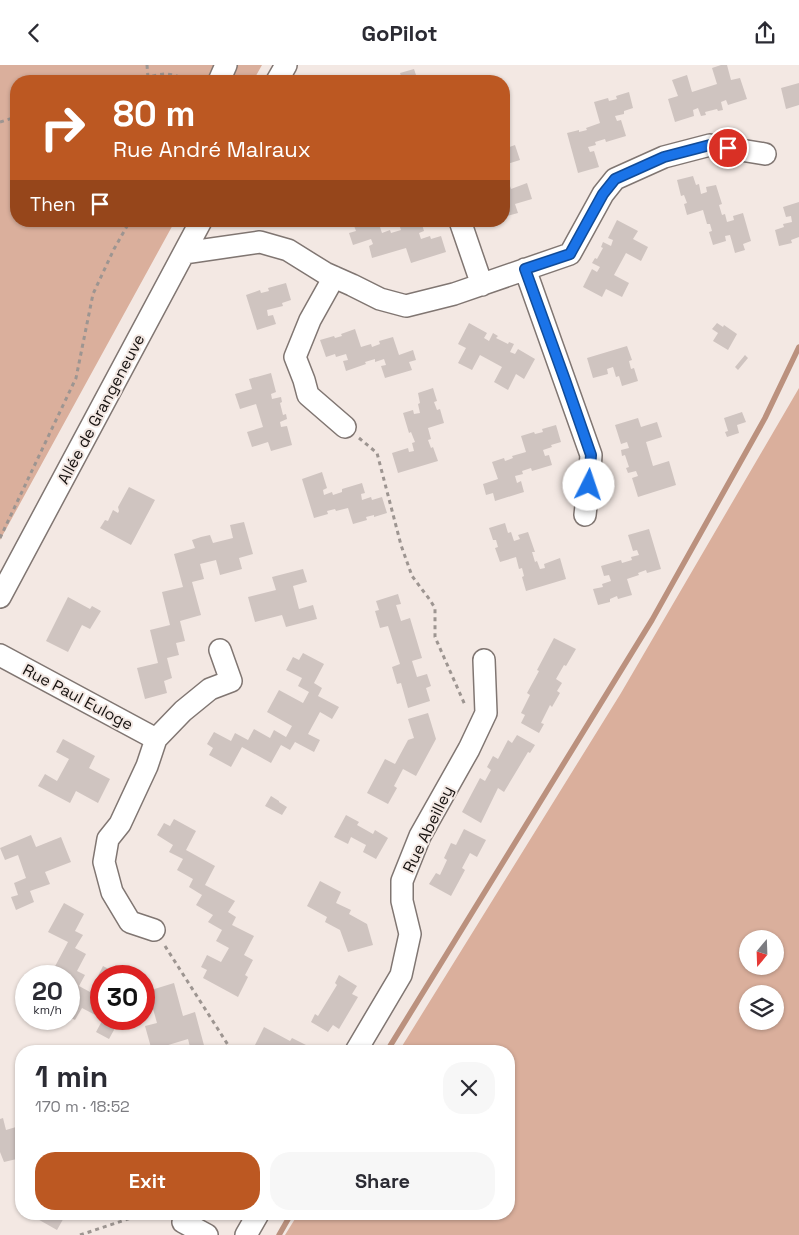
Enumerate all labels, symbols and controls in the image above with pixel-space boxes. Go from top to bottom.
icon: back [20,19,48,47]
text: GoPilot [361,19,438,47]
icon: share [751,19,779,47]
text: 80 m [113,92,195,136]
icon: right [30,95,95,160]
pin [707,127,749,169]
icon: arrive [714,134,742,162]
text: Rue André Malraux [113,135,311,163]
icon: arrive [86,190,114,218]
text: Then [30,192,76,217]
street label: Allée de Grangeneuve [53,330,149,488]
position arrow [562,458,614,510]
street label: Rue Paul Euloge [19,659,137,735]
street label: Rue Abeilley [398,782,458,876]
north arrow [739,930,784,975]
map controls [739,930,784,1030]
speed limit sign: 30 [90,965,155,1030]
text: 20 [32,975,63,1007]
button: layers [739,985,784,1030]
text: km/h [33,1002,62,1018]
text: 1 min [35,1057,108,1096]
button: close [443,1062,495,1114]
text: 170 m · 18:52 [35,1096,130,1117]
button: Exit [35,1152,260,1210]
button: Share [270,1152,495,1210]

